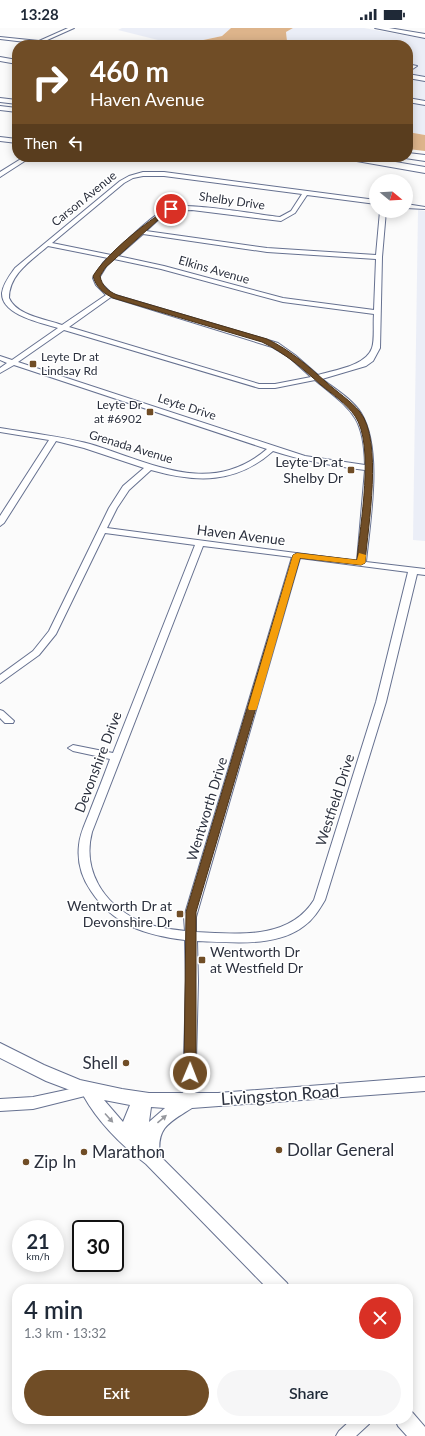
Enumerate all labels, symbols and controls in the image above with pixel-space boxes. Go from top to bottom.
text: 13:28 [20,5,59,23]
text: 460 m [90,54,169,88]
icon: right [24,56,76,108]
text: Haven Avenue [90,88,204,110]
icon: left [65,132,87,154]
text: Then [24,134,57,152]
street label: Carson Avenue [48,168,119,229]
north arrow [369,174,413,218]
map controls [369,174,413,218]
street label: Shelby Drive [198,188,266,213]
pin [154,192,188,226]
icon: arrive [160,198,182,220]
street label: Elkins Avenue [177,252,251,287]
place label: Leyte Dr at Lindsay Rd [41,349,100,378]
marker: Leyte Dr at Lindsay Rd [28,359,38,369]
street label: Leyte Drive [156,390,218,423]
place label: Leyte Dr at #6902 [94,397,143,426]
marker: Leyte Dr at #6902 [145,407,155,417]
street label: Grenada Avenue [87,427,175,466]
place label: Leyte Dr at Shelby Dr [275,453,343,486]
marker: Leyte Dr at Shelby Dr [346,465,356,475]
street label: Haven Avenue [196,521,286,548]
street label: Devonshire Drive [70,709,125,815]
street label: Westfield Drive [312,752,357,848]
street label: Wentworth Drive [183,755,230,863]
place label: Wentworth Dr at Devonshire Dr [67,897,172,930]
marker: Wentworth Dr at Devonshire Dr [175,909,185,919]
place label: Wentworth Dr at Westfield Dr [210,943,303,976]
marker: Wentworth Dr at Westfield Dr [197,955,207,965]
place label: Shell [82,1052,118,1073]
position arrow [169,1052,211,1094]
marker: Shell [121,1058,131,1068]
street label: Livingston Road [220,1080,340,1109]
one-way arrow [104,1112,113,1123]
one-way arrow [156,1115,167,1123]
place label: Dollar General [287,1139,394,1160]
place label: Marathon [92,1141,165,1162]
marker: Dollar General [274,1145,284,1155]
marker: Marathon [79,1147,89,1157]
place label: Zip In [34,1151,76,1172]
marker: Zip In [21,1157,31,1167]
speed limit sign: 30 [72,1220,124,1272]
text: 21 [26,1229,50,1253]
text: km/h [26,1250,50,1262]
text: 4 min [24,1295,83,1324]
button: close [359,1297,401,1339]
text: 1.3 km · 13:32 [24,1325,106,1341]
button: Exit [24,1370,209,1416]
button: Share [217,1370,401,1416]

